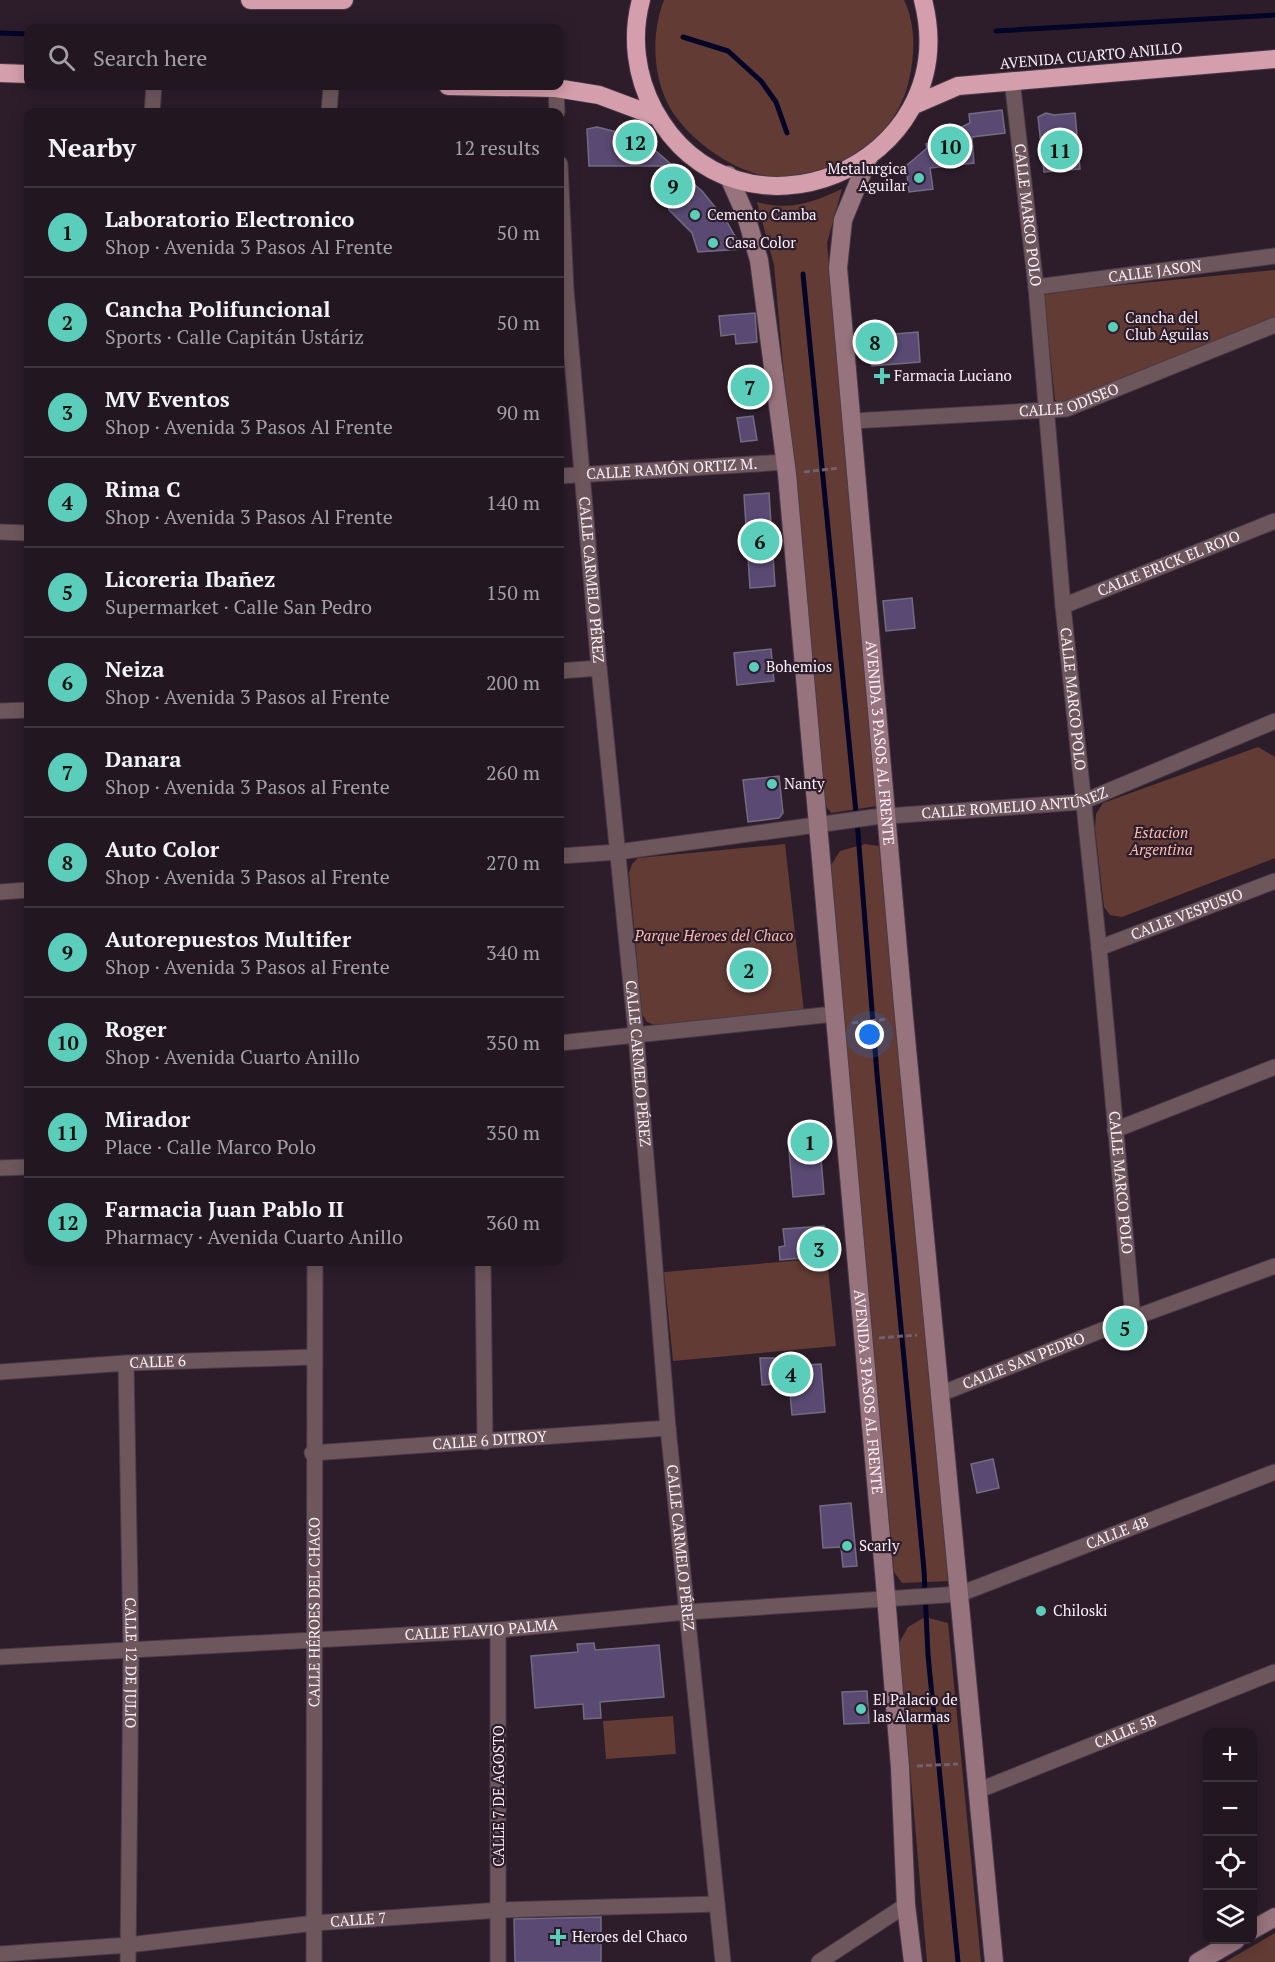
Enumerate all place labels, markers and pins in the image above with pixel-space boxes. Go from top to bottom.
pin: 12 [616,120,654,164]
pin: 10 [930,124,970,168]
pin: 11 [1040,128,1080,172]
place label: Metalurgica Aguilar [827,158,907,195]
pin: 9 [654,164,692,208]
marker: Metalurgica Aguilar [912,171,926,185]
place label: Cemento Camba [707,204,817,224]
marker: Cemento Camba [688,208,702,222]
place label: Casa Color [725,232,796,252]
marker: Casa Color [706,236,720,250]
place label: Cancha del Club Aguilas [1125,307,1209,344]
pin: 8 [856,320,894,364]
marker: Cancha del Club Aguilas [1106,320,1120,334]
pin: 7 [730,364,770,410]
place label: Farmacia Luciano [894,365,1012,385]
marker: Farmacia Luciano [875,369,889,383]
pin: 6 [740,518,780,564]
place label: Bohemios [766,656,832,676]
marker: Bohemios [747,660,761,674]
place label: Nanty [784,773,825,793]
marker: Nanty [765,777,779,791]
pin: 2 [730,948,768,992]
pin: 1 [790,1120,830,1164]
pin: 3 [800,1226,838,1272]
pin: 5 [1106,1306,1144,1350]
pin: 4 [772,1352,810,1396]
place label: Scarly [859,1535,900,1555]
marker: Scarly [840,1539,854,1553]
place label: Chiloski [1053,1600,1108,1620]
marker: Chiloski [1034,1604,1048,1618]
place label: El Palacio de las Alarmas [873,1689,958,1726]
marker: El Palacio de las Alarmas [854,1702,868,1716]
place label: Heroes del Chaco [572,1926,687,1946]
marker: Heroes del Chaco [549,1928,567,1946]

